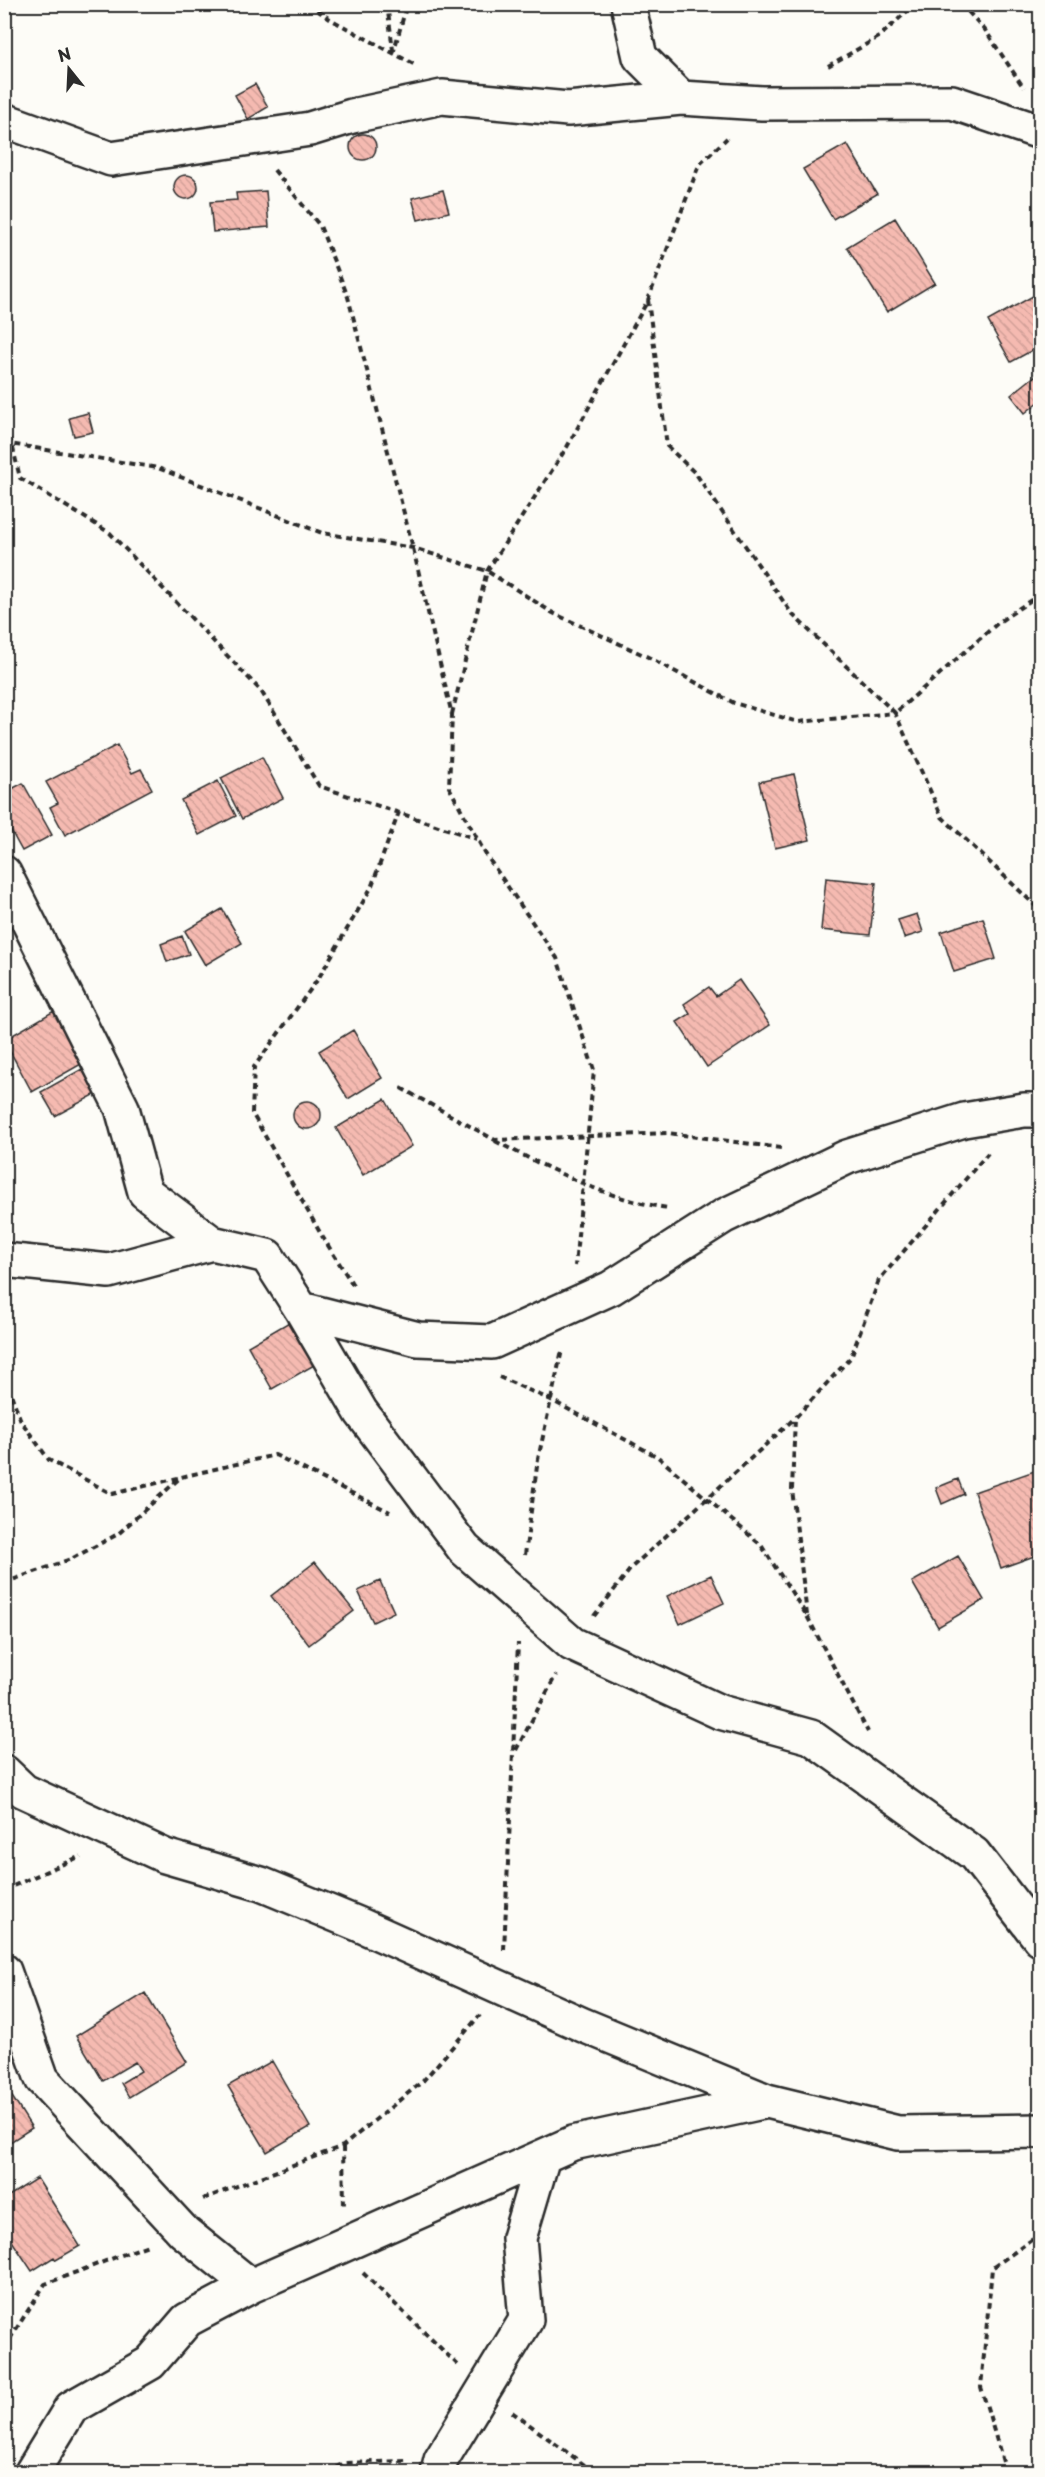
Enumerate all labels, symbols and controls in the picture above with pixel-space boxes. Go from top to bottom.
north arrow [39,39,99,99]
text: N [54,40,74,67]

